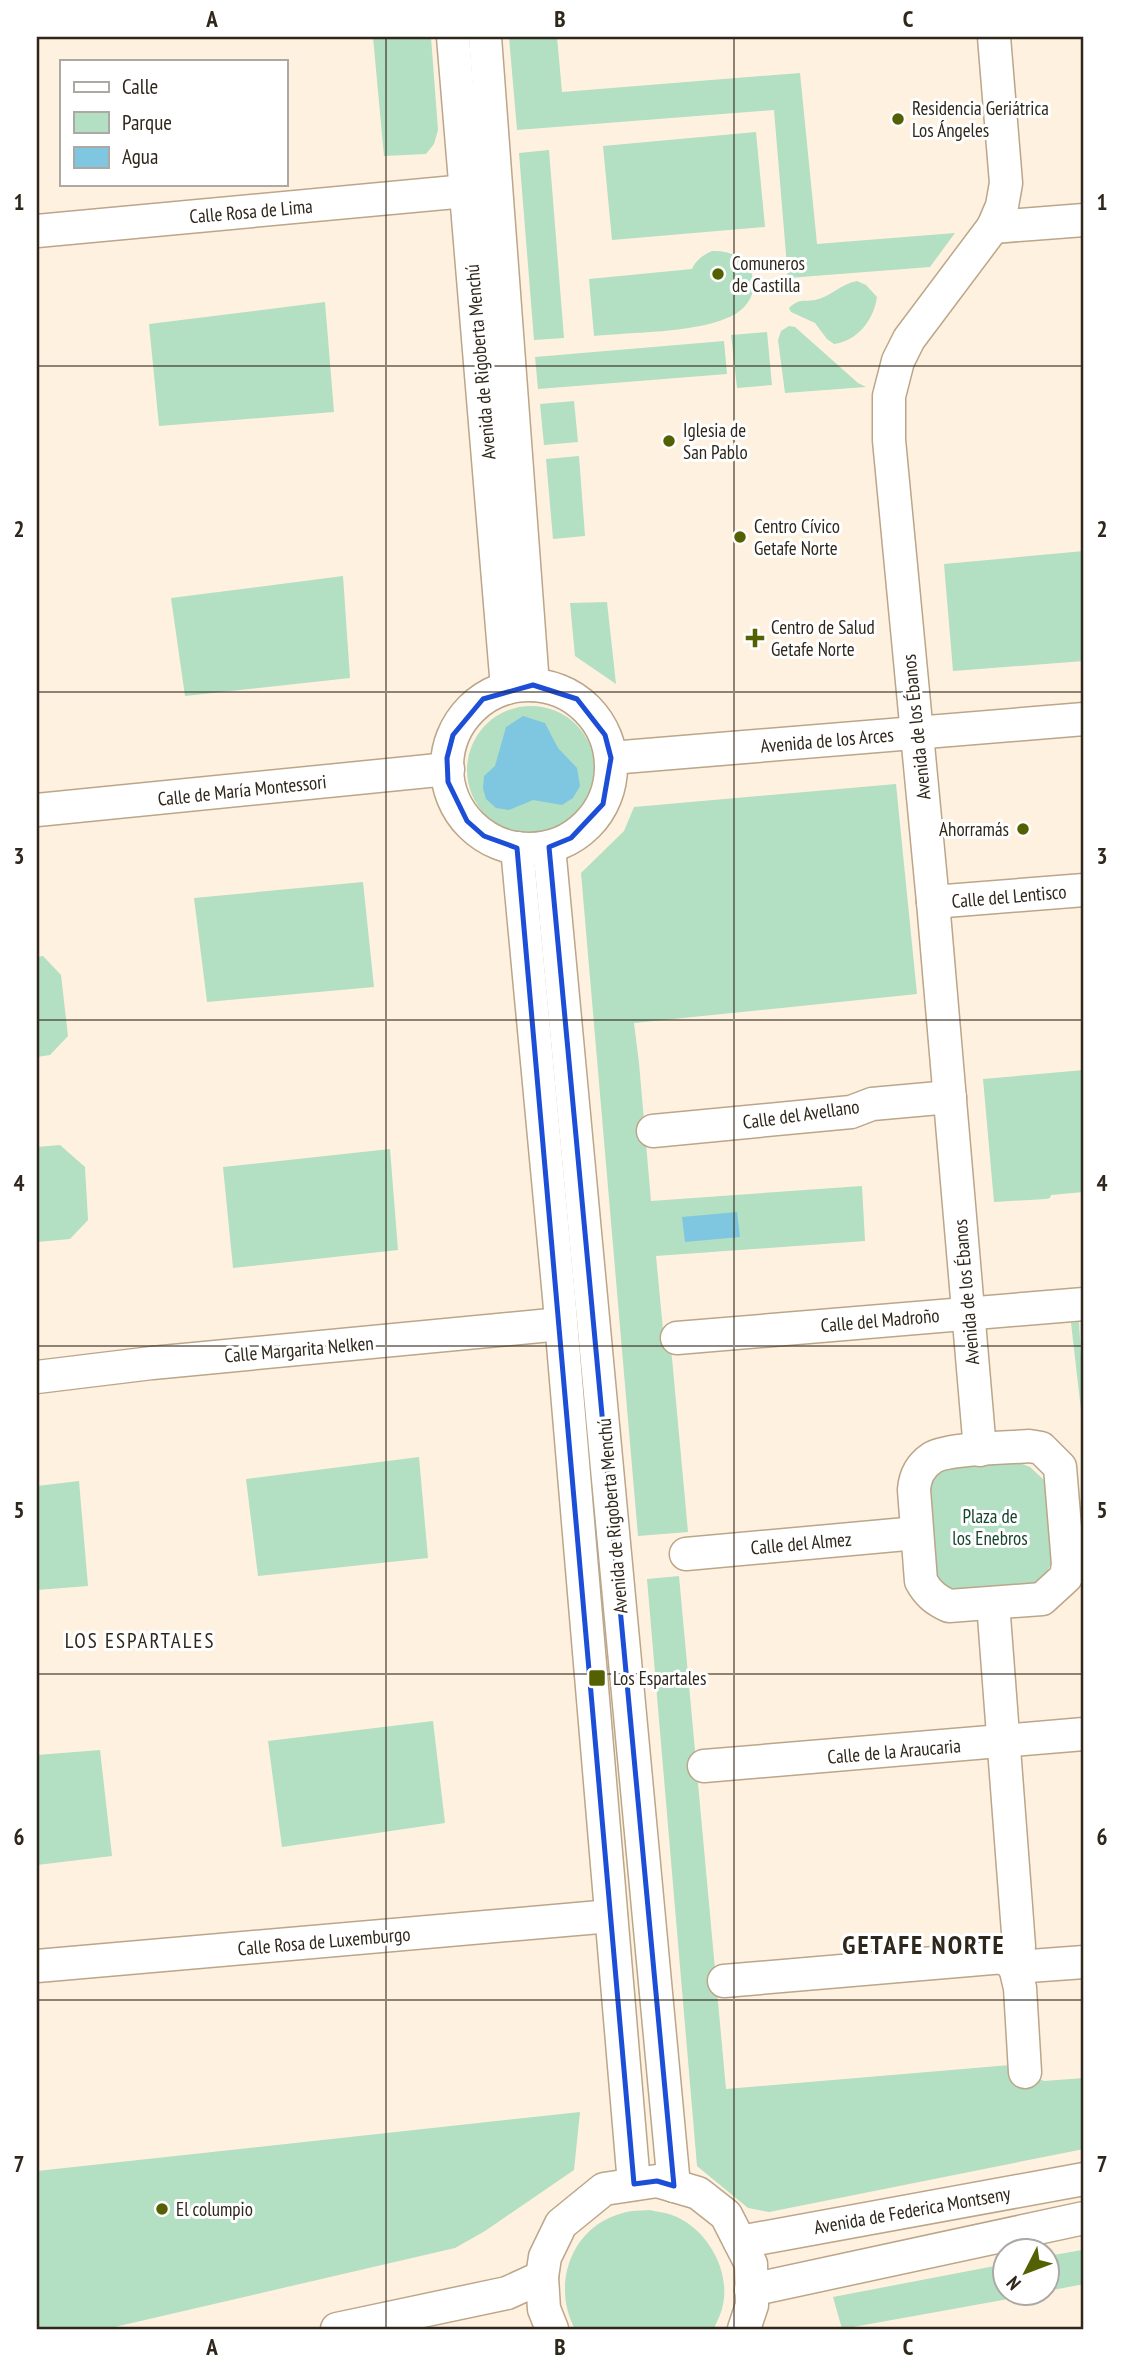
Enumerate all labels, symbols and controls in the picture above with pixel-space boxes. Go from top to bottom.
text: A [205,4,218,33]
text: B [554,4,566,33]
text: C [903,4,914,33]
legend [60,60,287,186]
text: Calle [122,73,158,100]
place label: Residencia Geriátrica Los Ángeles [912,96,1049,142]
text: Parque [122,109,172,136]
marker: Residencia Geriátrica Los Ángeles [890,111,906,127]
text: Agua [122,143,158,170]
text: 1 [14,187,25,216]
text: 1 [1097,187,1108,216]
street label: Calle Rosa de Lima [188,194,314,228]
place label: Comuneros de Castilla [732,251,805,297]
street label: Avenida de Rigoberta Menchú [460,263,500,461]
marker: Comuneros de Castilla [710,266,726,282]
place label: Iglesia de San Pablo [683,418,748,464]
marker: Iglesia de San Pablo [661,433,677,449]
text: 2 [14,514,25,543]
place label: Centro Cívico Getafe Norte [754,514,840,560]
text: 2 [1097,514,1108,543]
marker: Centro Cívico Getafe Norte [732,529,748,545]
place label: Centro de Salud Getafe Norte [771,615,875,661]
marker: Centro de Salud Getafe Norte [745,628,765,648]
street label: Avenida de los Ébanos [896,653,936,801]
street label: Avenida de los Arces [759,722,895,758]
street label: Calle de María Montessori [156,769,328,811]
place label: Ahorramás [939,817,1009,841]
marker: Ahorramás [1015,821,1031,837]
text: 3 [14,841,25,870]
text: 3 [1097,841,1108,870]
street label: Calle del Lentisco [951,879,1067,913]
street label: Calle del Avellano [741,1094,861,1134]
text: 4 [14,1168,25,1197]
text: 4 [1097,1168,1108,1197]
street label: Avenida de los Ébanos [948,1218,984,1366]
street label: Calle del Madroño [820,1303,940,1337]
street label: Calle Margarita Nelken [223,1331,375,1367]
street label: Avenida de Rigoberta Menchú [592,1417,632,1615]
text: 5 [14,1495,25,1524]
text: 5 [1097,1495,1108,1524]
park label: Plaza de los Enebros [952,1504,1028,1550]
street label: Calle del Almez [750,1527,853,1559]
district label: LOS ESPARTALES [65,1627,215,1654]
place label: Los Espartales [613,1666,706,1690]
marker: Los Espartales [587,1668,607,1688]
street label: Calle de la Araucaria [826,1733,962,1769]
text: 6 [14,1822,25,1851]
text: 6 [1097,1822,1108,1851]
street label: Calle Rosa de Luxemburgo [237,1921,411,1961]
district label: GETAFE NORTE [842,1928,1006,1961]
text: 7 [14,2149,25,2178]
text: 7 [1097,2149,1108,2178]
street label: Avenida de Federica Montseny [812,2181,1013,2239]
place label: El columpio [176,2197,253,2221]
marker: El columpio [154,2201,170,2217]
north arrow [992,2236,1062,2306]
text: N [1001,2272,1026,2295]
text: A [205,2332,218,2361]
text: B [554,2332,566,2361]
text: C [903,2332,914,2361]

